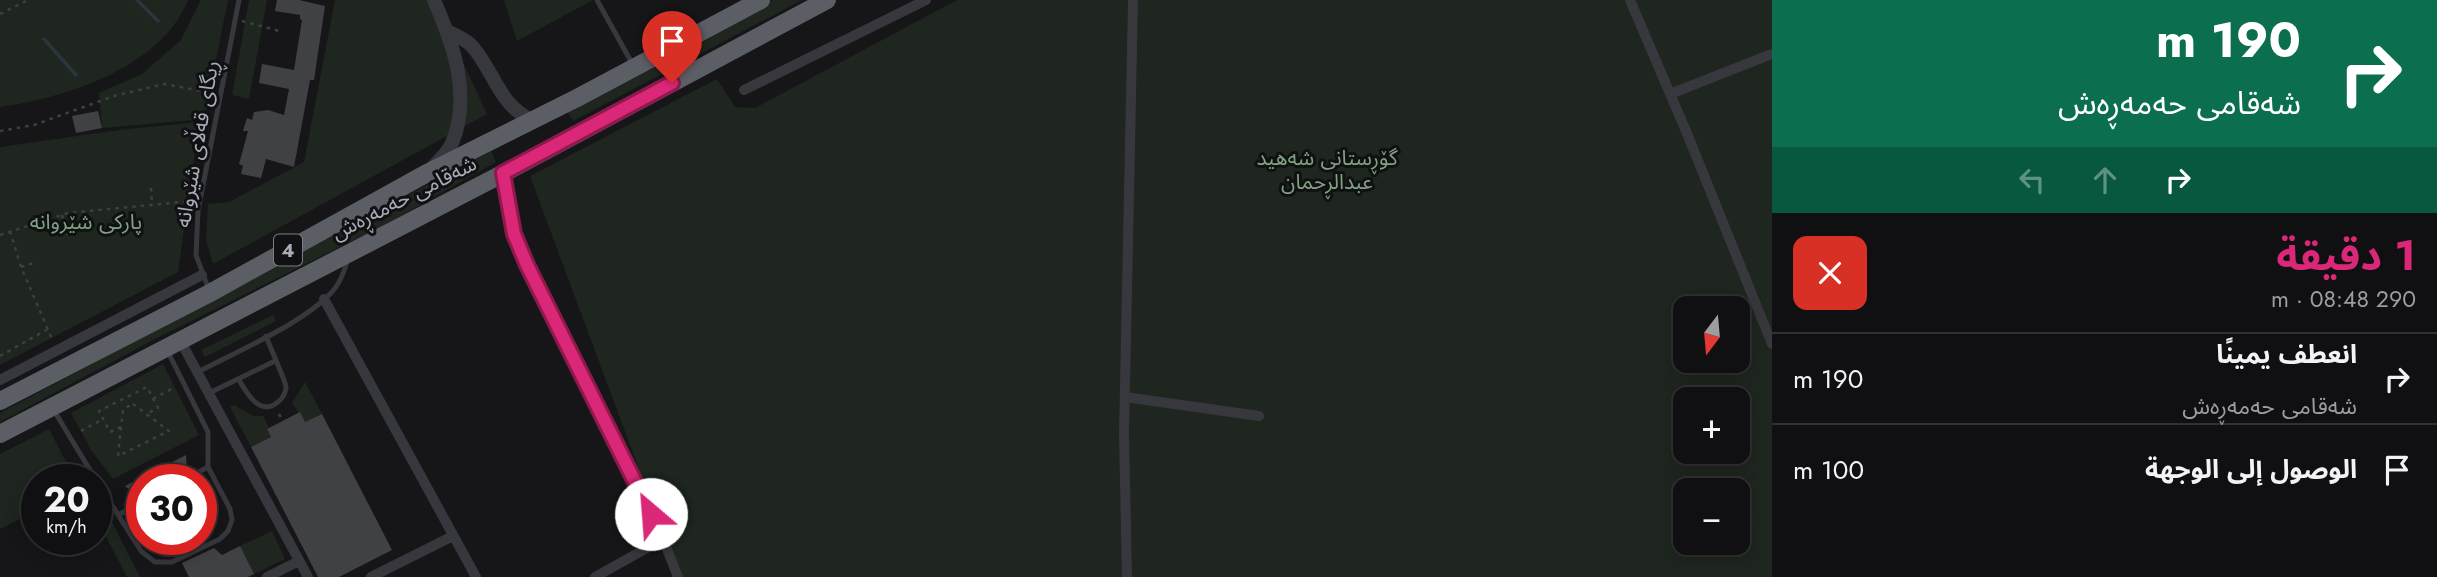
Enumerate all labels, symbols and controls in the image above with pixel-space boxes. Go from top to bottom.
text: 190 m [2156,5,2301,75]
pin [642,11,702,83]
icon: arrive [653,22,691,60]
icon: right [2325,28,2416,119]
street label: ڕیگای قەڵای شێروانە [167,58,229,230]
text: شەقامی حەمەڕەش [2058,80,2301,126]
park label: گۆڕستانی شەهید عبدالڕحمان [1256,143,1398,200]
street label: شەقامی حەمەڕەش [326,148,483,250]
icon: left [2013,161,2051,199]
icon: ahead [2086,161,2124,199]
icon: right [2159,161,2197,199]
park label: پارکی شێروانە [30,207,142,237]
text: 1 دقيقة [2276,225,2416,286]
road number: 4 [274,234,302,266]
button: close [1793,236,1867,310]
text: 290 m · 08:48 [2271,282,2416,316]
north arrow [1673,296,1750,373]
map controls [1673,296,1750,555]
text: انعطف يمينًا [2216,335,2357,373]
text: 190 m [1793,360,1863,398]
icon: right [2378,360,2416,398]
button: + [1673,387,1750,464]
text: شەقامی حەمەڕەش [2182,389,2357,423]
text: الوصول إلى الوجهة [2145,450,2357,488]
text: 100 m [1793,451,1864,489]
icon: arrive [2378,451,2416,489]
speed limit sign: 30 [126,464,217,555]
text: 20 [43,475,90,525]
position arrow [614,477,688,551]
button: − [1673,478,1750,555]
text: km/h [46,514,87,540]

